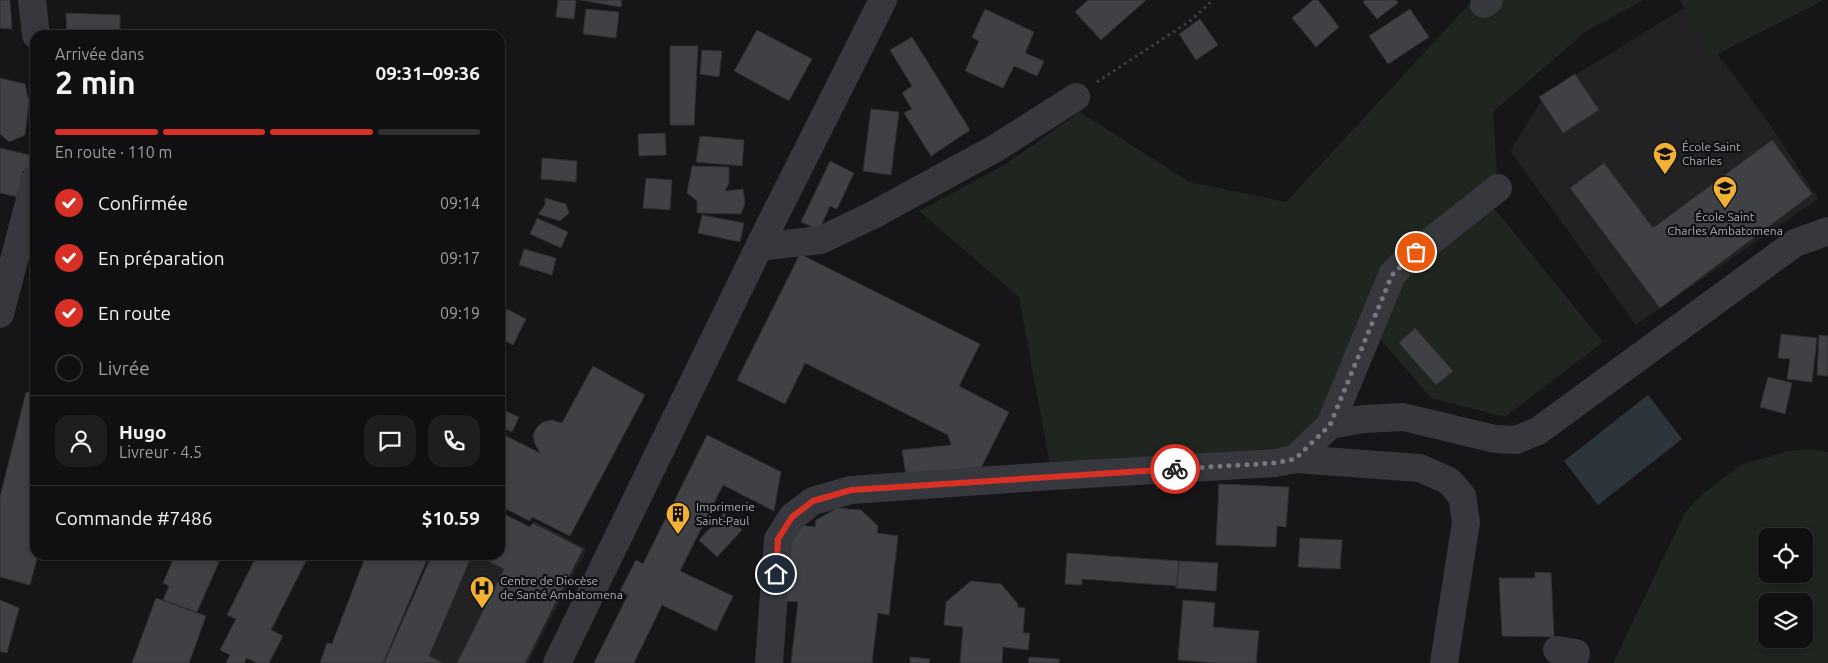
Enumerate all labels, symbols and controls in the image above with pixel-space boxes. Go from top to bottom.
text: Arrivée dans [55,45,144,63]
text: 09:31–09:36 [375,62,480,84]
text: 2 min [55,64,136,100]
place label: École Saint Charles [1682,140,1741,167]
school or university icon: École Saint Charles [1652,141,1678,175]
text: En route · 110 m [55,143,172,161]
school or university icon: École Saint Charles Ambatomena [1712,175,1738,209]
icon: check [55,189,83,217]
text: Confirmée [98,192,188,214]
text: 09:14 [440,194,480,212]
place label: École Saint Charles Ambatomena [1667,210,1783,237]
pin [1395,231,1437,273]
icon: bag [1402,238,1430,266]
icon: check [55,244,83,272]
text: En préparation [98,247,225,269]
text: 09:17 [440,249,480,267]
icon: check [55,299,83,327]
text: En route [98,302,171,324]
text: 09:19 [440,304,480,322]
text: Livrée [98,357,150,379]
button: person [55,415,107,467]
button: chat [364,415,416,467]
button: phone [428,415,480,467]
text: Hugo [119,421,167,443]
text: Livreur · 4.5 [119,443,202,461]
courier [1150,444,1200,494]
icon: bike [1161,455,1189,483]
place label: Imprimerie Saint-Paul [696,500,755,527]
building icon: Imprimerie Saint-Paul [665,501,691,535]
text: Commande #7486 [55,507,212,529]
text: $10.59 [422,507,480,529]
map controls [1758,528,1813,648]
button: locate [1758,528,1813,583]
pin [755,553,797,595]
icon: home [762,560,790,588]
place label: Centre de Diocèse de Santé Ambatomena [500,574,623,601]
hospital icon: Centre de Diocèse de Santé Ambatomena [469,575,495,609]
button: layers [1758,593,1813,648]

